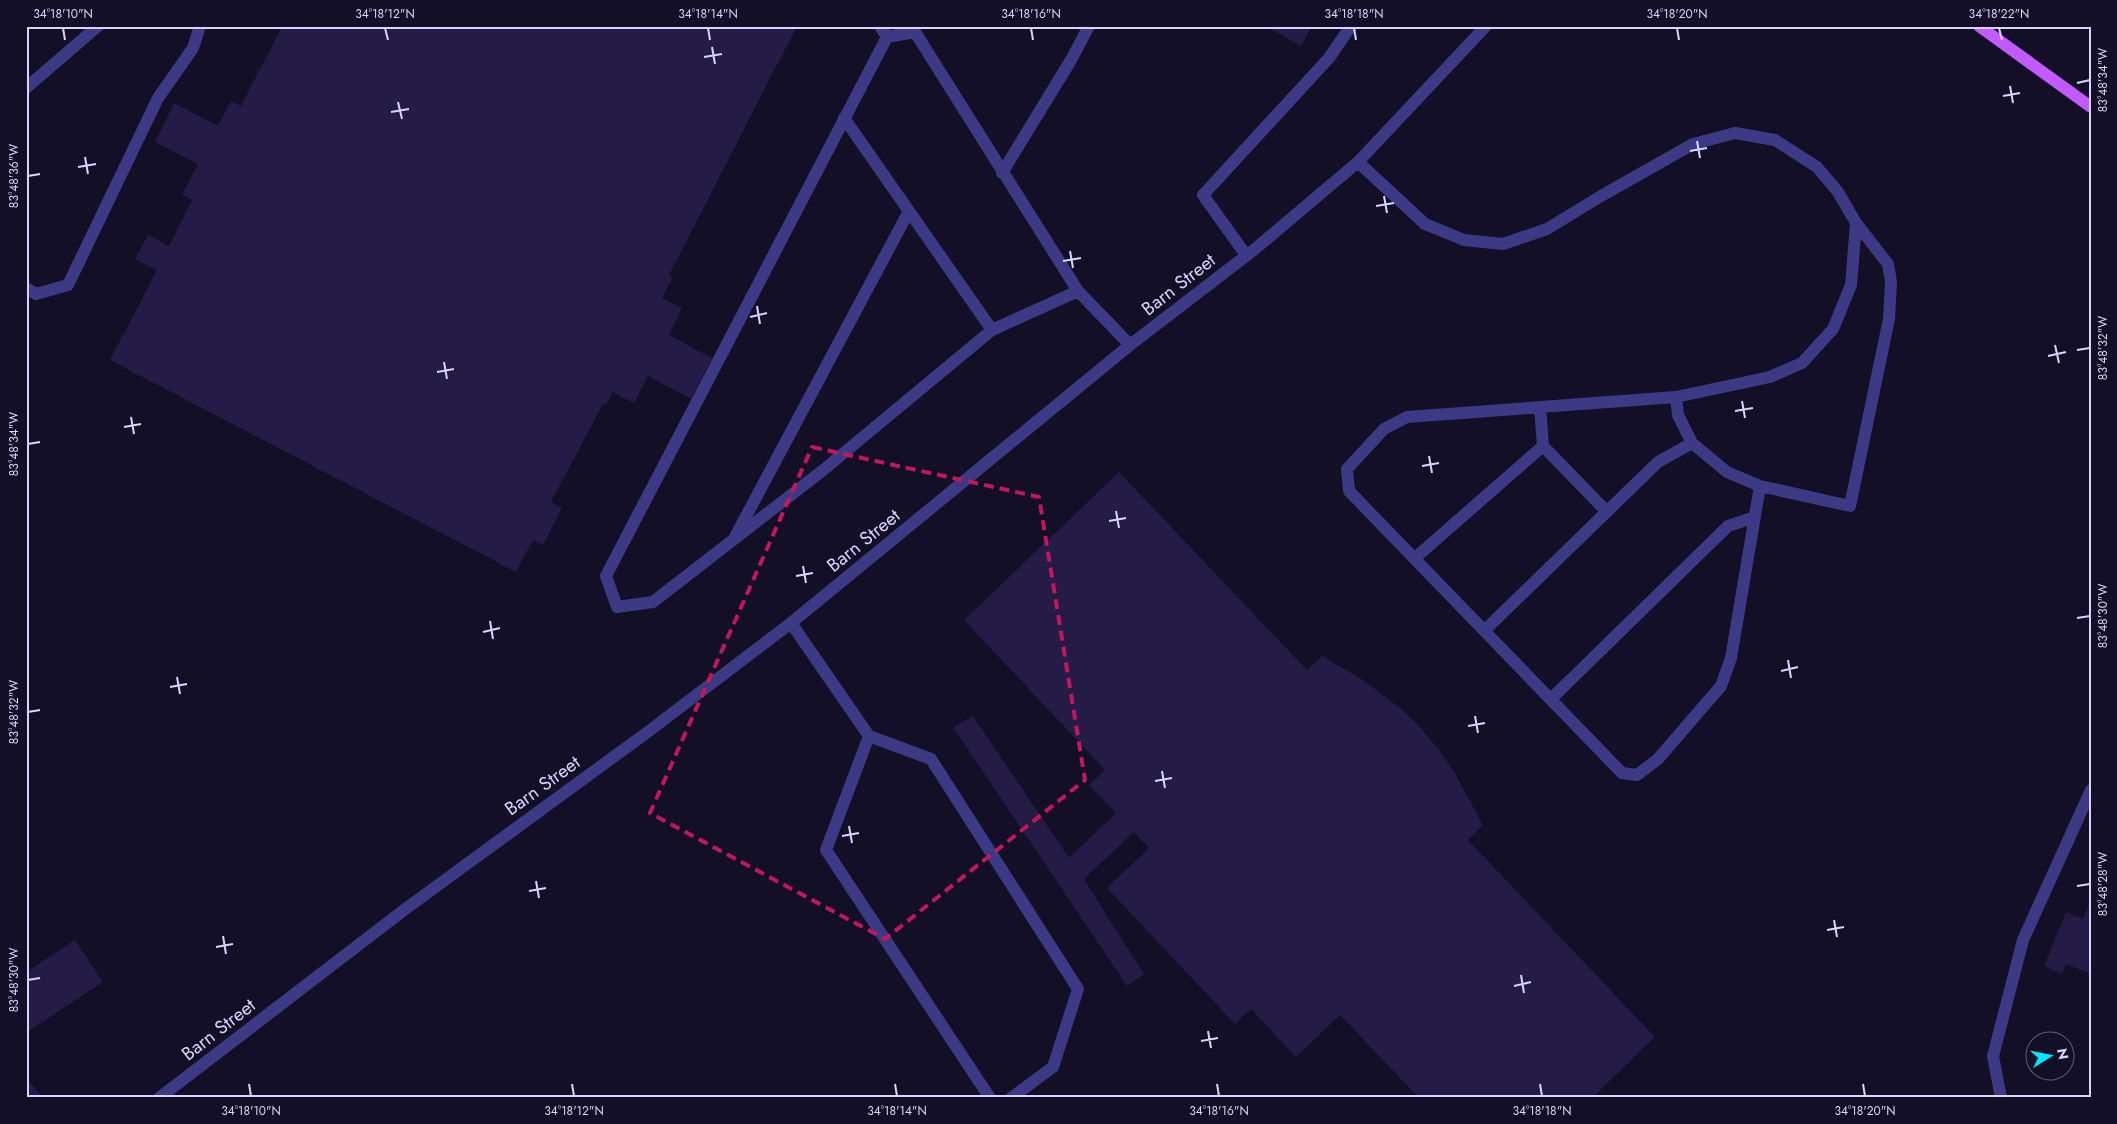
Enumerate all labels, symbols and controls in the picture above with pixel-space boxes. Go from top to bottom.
text: 34°18'10"N [33,5,93,23]
text: 34°18'12"N [355,5,415,23]
text: 34°18'14"N [678,5,738,23]
text: 34°18'16"N [1001,5,1061,23]
text: 34°18'18"N [1324,5,1384,23]
text: 34°18'20"N [1646,5,1708,23]
text: 34°18'22"N [1969,5,2029,23]
text: 83°48'34"W [2094,48,2112,112]
text: 83°48'36"W [5,144,23,208]
street label: Barn Street [1136,247,1221,322]
text: 83°48'32"W [2094,316,2112,380]
text: 83°48'34"W [5,412,23,476]
street label: Barn Street [821,502,906,578]
text: 83°48'30"W [2094,584,2112,648]
text: 83°48'32"W [5,680,23,744]
street label: Barn Street [499,749,586,822]
text: 83°48'28"W [2094,852,2112,916]
text: 83°48'30"W [5,948,23,1012]
street label: Barn Street [176,992,261,1067]
north arrow [2024,1032,2074,1082]
text: N [2052,1047,2074,1061]
text: 34°18'10"N [221,1102,281,1120]
text: 34°18'12"N [544,1102,604,1120]
text: 34°18'14"N [867,1102,927,1120]
text: 34°18'16"N [1189,1102,1249,1120]
text: 34°18'18"N [1512,1102,1572,1120]
text: 34°18'20"N [1834,1102,1896,1120]

